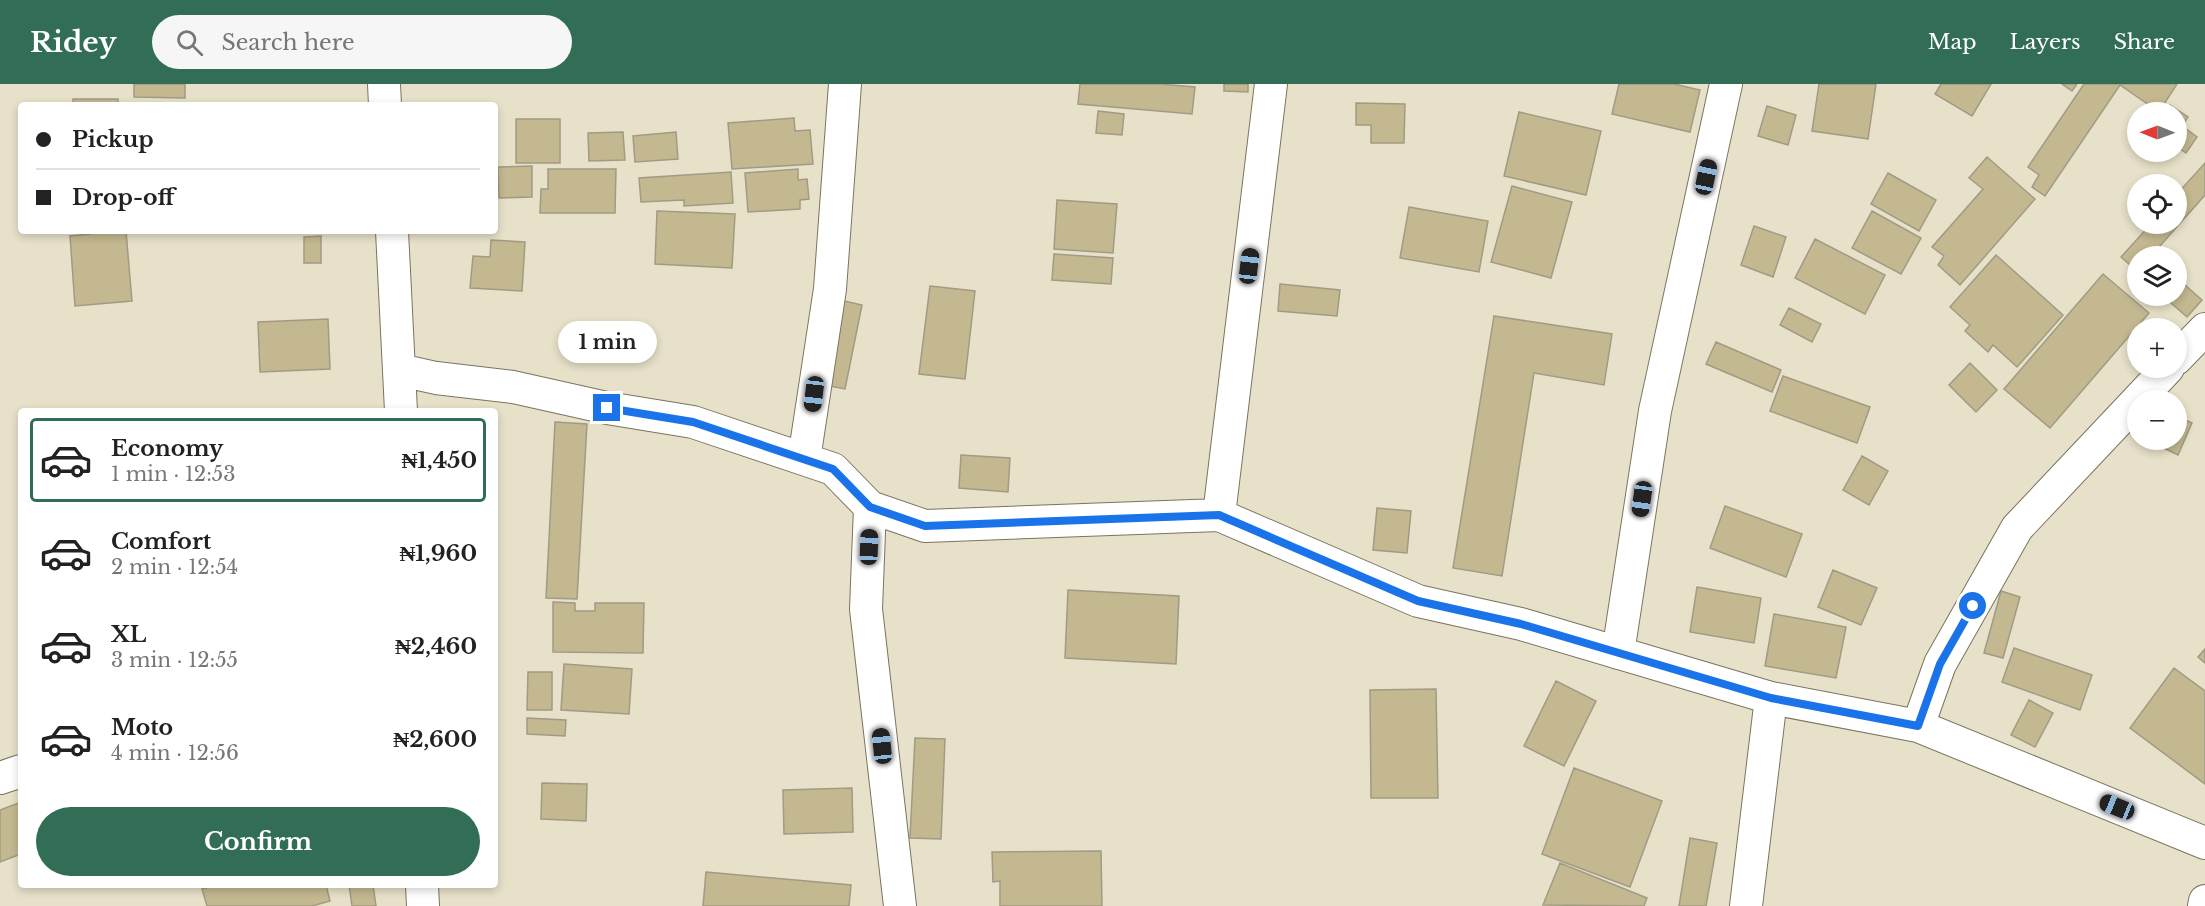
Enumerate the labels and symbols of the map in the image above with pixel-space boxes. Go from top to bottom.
north arrow [2127,102,2187,162]
car [1693,158,1719,196]
car [1238,247,1260,285]
callout: 1 min [558,321,656,363]
car [803,375,825,413]
route end [593,394,620,421]
car [1631,480,1653,518]
car [859,529,879,565]
route start [1959,592,1986,619]
car [871,727,893,765]
car [2097,792,2137,822]

